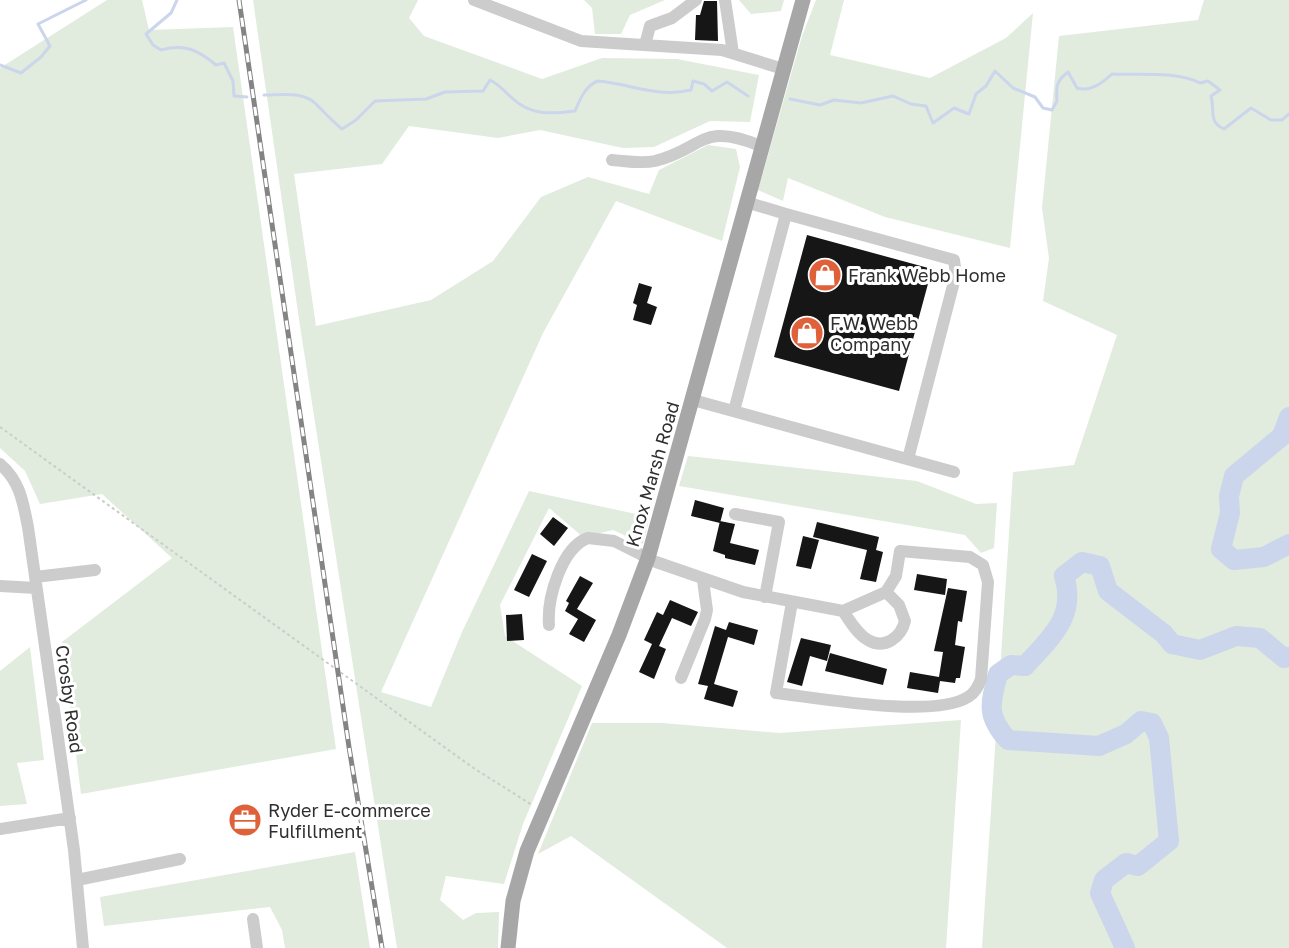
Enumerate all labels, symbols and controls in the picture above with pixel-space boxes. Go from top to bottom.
shop icon: Frank Webb Home [807,257,843,293]
place label: Frank Webb Home [848,264,1006,286]
place label: F.W. Webb Company [830,312,918,355]
shop icon: F.W. Webb Company [789,315,825,351]
street label: Knox Marsh Road [621,399,683,549]
street label: Crosby Road [52,644,88,754]
place label: Ryder E-commerce Fulfillment [268,799,431,842]
office icon: Ryder E-commerce Fulfillment [227,802,263,838]

